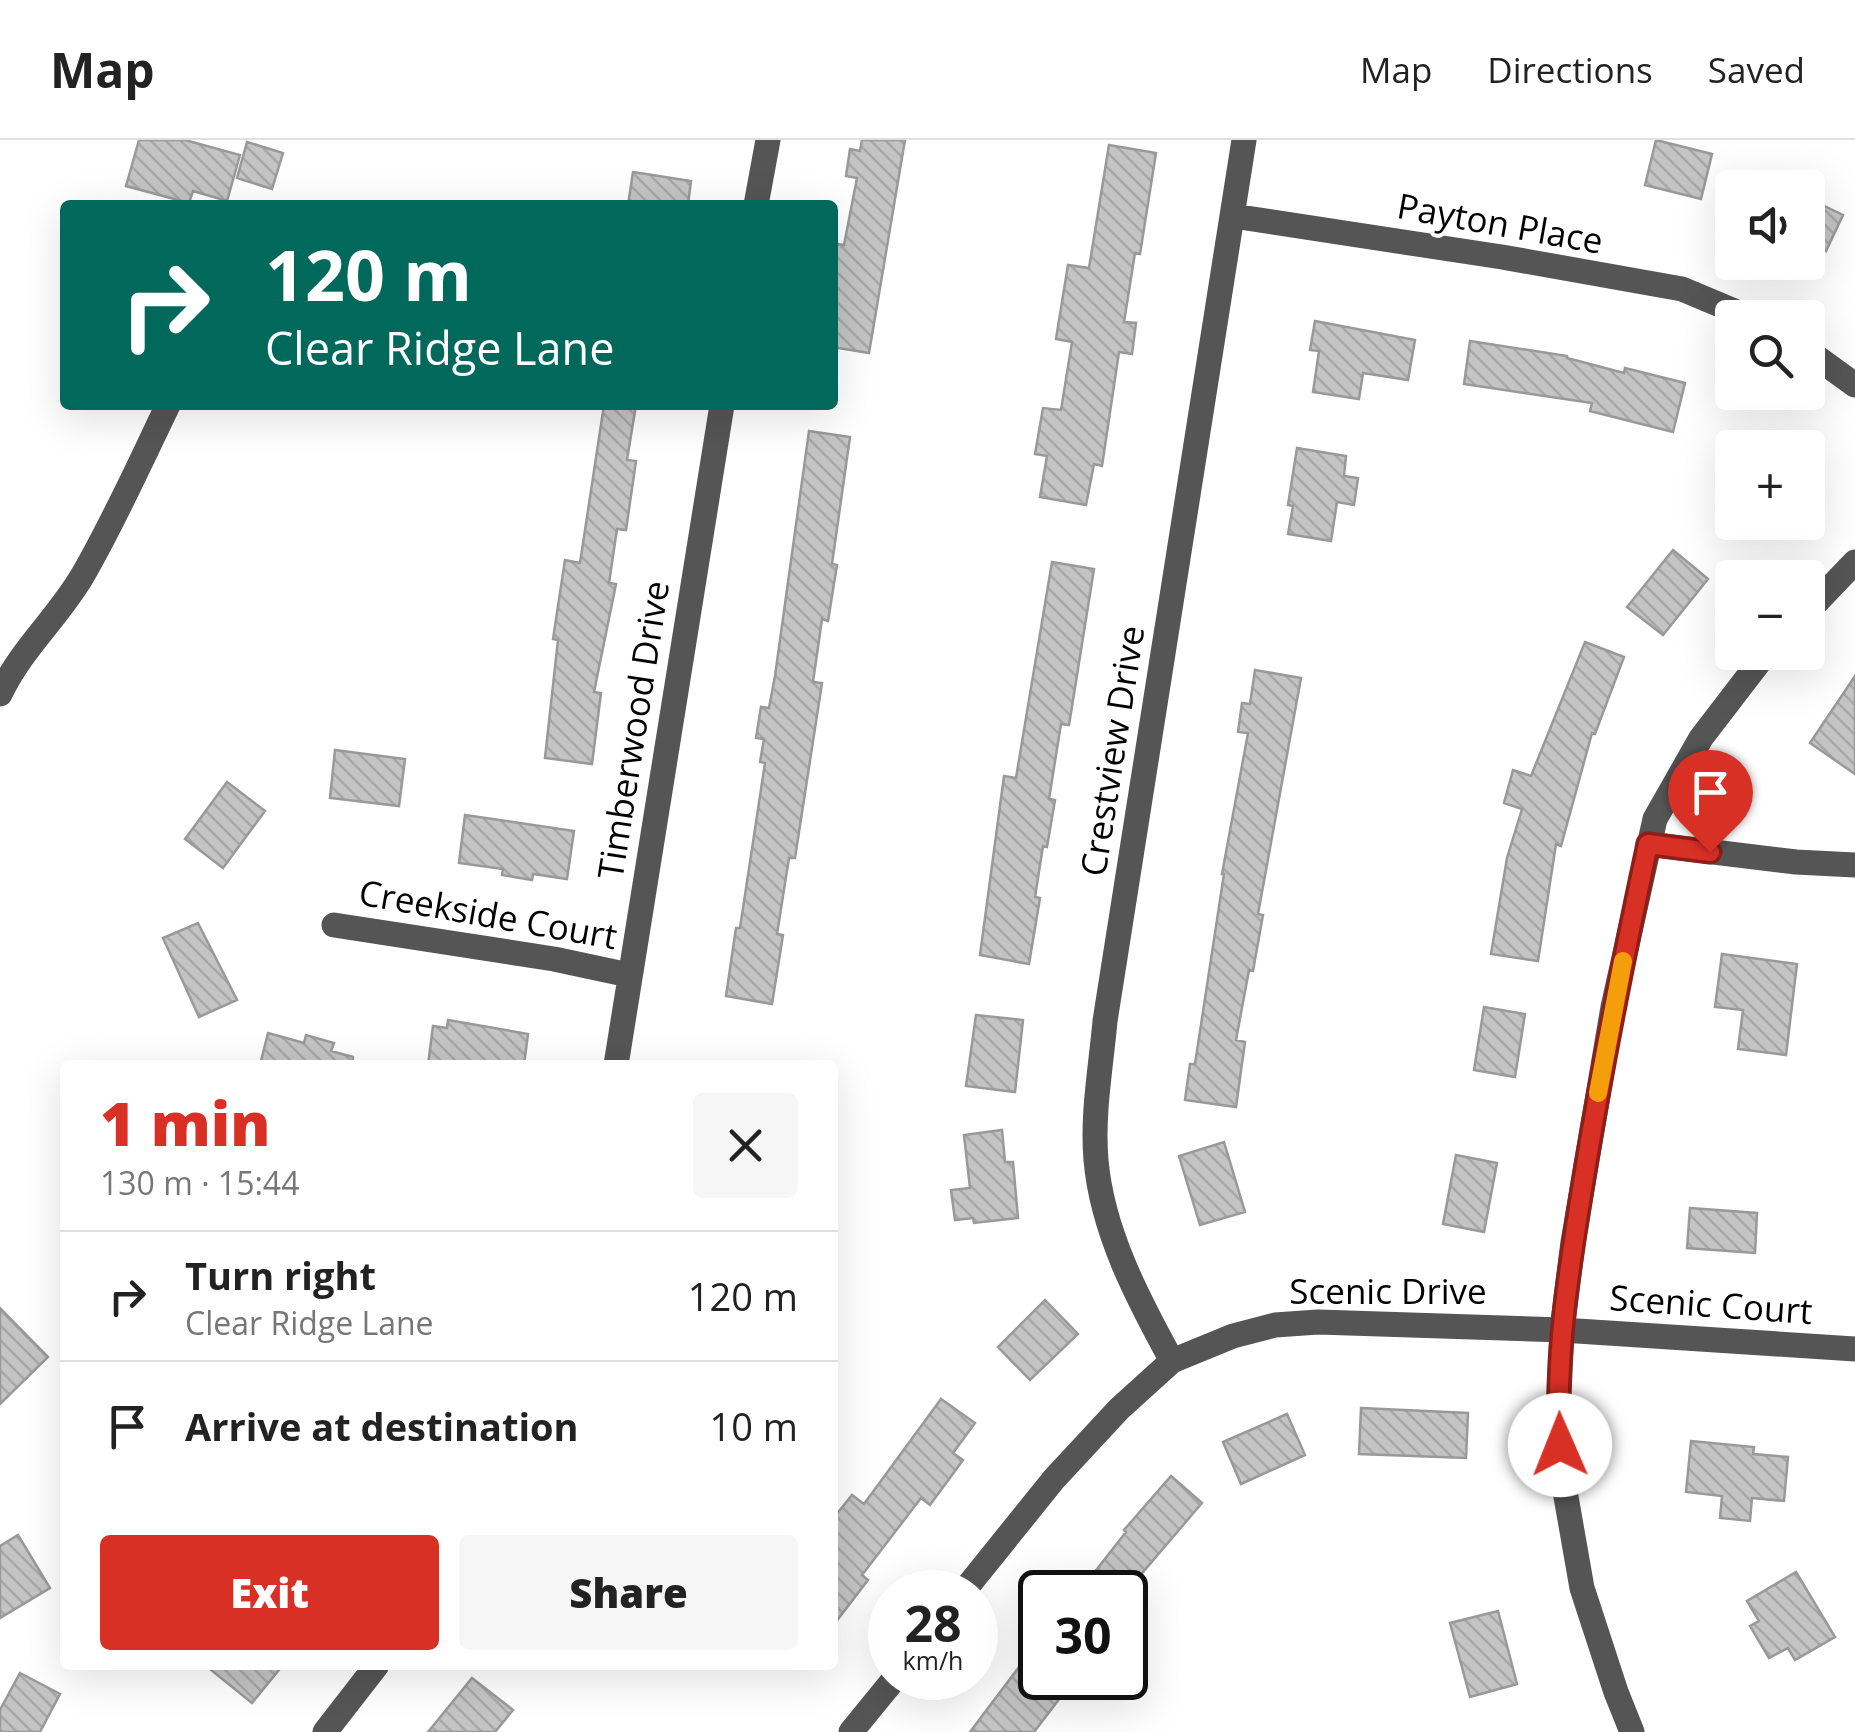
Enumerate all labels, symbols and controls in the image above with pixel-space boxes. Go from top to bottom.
text: Map [50,37,155,102]
text: Map [1360,46,1432,93]
text: Directions [1487,46,1653,93]
text: Saved [1708,46,1805,93]
map controls [1715,170,1825,670]
button: sound [1715,170,1825,280]
street label: Payton Place [1394,181,1607,264]
text: 120 m [265,226,472,322]
icon: right [100,240,230,370]
button: search [1715,300,1825,410]
text: Clear Ridge Lane [265,317,614,378]
button: + [1715,430,1825,540]
button: − [1715,560,1825,670]
street label: Timberwood Drive [586,577,679,882]
street label: Crestview Drive [1069,622,1155,879]
pin [1668,750,1753,853]
icon: arrive [1683,765,1738,820]
street label: Creekside Court [356,868,621,959]
text: 1 min [100,1082,270,1164]
button: close [693,1093,798,1198]
text: 130 m · 15:44 [100,1161,299,1204]
text: Turn right [185,1249,376,1301]
street label: Scenic Drive [1289,1267,1487,1314]
icon: right [100,1269,155,1324]
text: 120 m [688,1270,798,1322]
street label: Scenic Court [1608,1273,1814,1334]
text: Clear Ridge Lane [185,1301,434,1344]
position arrow [1508,1393,1612,1497]
icon: arrive [100,1399,155,1454]
text: Arrive at destination [185,1400,579,1452]
text: 10 m [709,1400,798,1452]
button: Exit [100,1535,439,1650]
button: Share [459,1535,798,1650]
speed limit sign: 30 [1018,1570,1148,1700]
text: 28 [904,1589,962,1657]
text: km/h [903,1643,963,1677]

